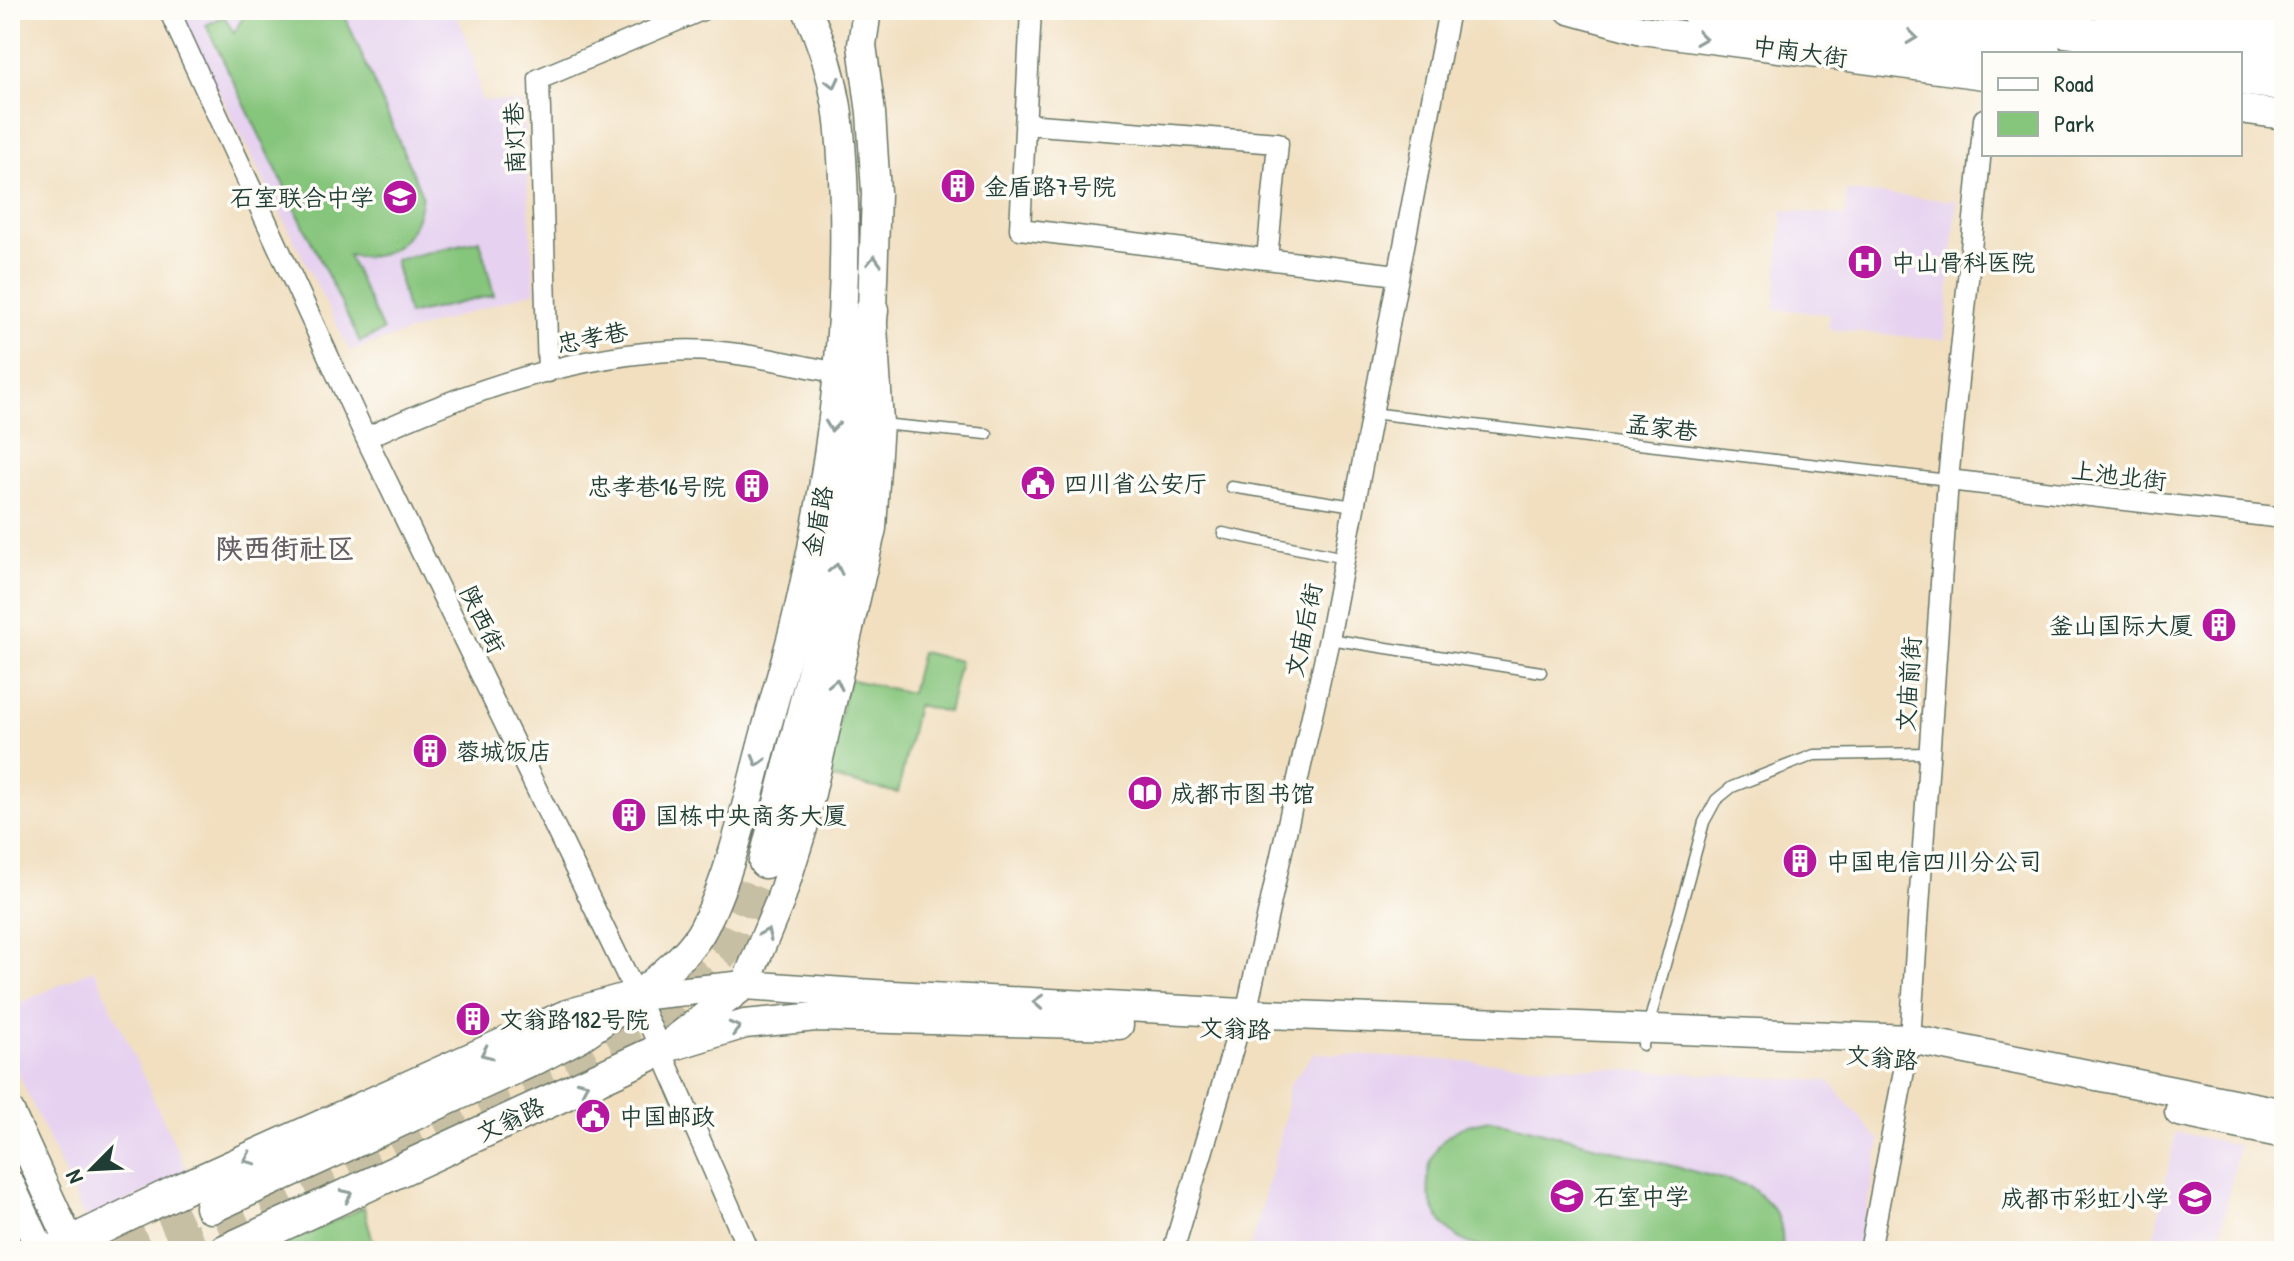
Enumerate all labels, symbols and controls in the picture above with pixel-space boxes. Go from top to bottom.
street label: 中南大街 [1750,28,1850,74]
one-way arrow [1694,29,1708,46]
one-way arrow [1906,29,1919,46]
legend [1982,52,2242,156]
text: Road [2054,67,2093,99]
one-way arrow [824,76,841,90]
street label: 南灯巷 [497,101,531,175]
text: Park [2054,107,2094,139]
building icon: 金盾路7号院 [939,167,977,205]
place label: 金盾路7号院 [984,170,1116,202]
school or university icon: 石室联合中学 [381,178,419,216]
place label: 石室联合中学 [230,181,374,213]
hospital icon: 中山骨科医院 [1846,243,1884,281]
place label: 中山骨科医院 [1891,246,2035,278]
one-way arrow [865,254,882,267]
street label: 忠孝巷 [554,314,630,360]
street label: 孟家巷 [1624,407,1700,447]
one-way arrow [824,419,841,433]
street label: 上池北街 [2069,453,2169,497]
public building icon: 四川省公安厅 [1019,464,1057,502]
building icon: 忠孝巷16号院 [733,467,771,505]
place label: 四川省公安厅 [1064,467,1208,499]
place label: 忠孝巷16号院 [588,470,726,502]
street label: 金盾路 [794,483,840,559]
district label: 陕西街社区 [215,529,355,567]
one-way arrow [827,562,844,576]
street label: 陕西街 [453,580,513,658]
street label: 文庙后街 [1277,580,1329,680]
building icon: 釜山国际大厦 [2200,606,2238,644]
place label: 釜山国际大厦 [2049,609,2193,641]
street label: 文庙前街 [1889,635,1927,733]
one-way arrow [827,678,844,691]
building icon: 蓉城饭店 [411,732,449,770]
place label: 蓉城饭店 [456,735,552,767]
one-way arrow [750,754,767,768]
library icon: 成都市图书馆 [1126,774,1164,812]
place label: 成都市图书馆 [1171,777,1315,809]
building icon: 国栋中央商务大厦 [610,796,648,834]
place label: 国栋中央商务大厦 [655,799,847,831]
building icon: 中国电信四川分公司 [1781,842,1819,880]
place label: 中国电信四川分公司 [1826,845,2042,877]
one-way arrow [757,928,773,942]
one-way arrow [1031,994,1044,1011]
building icon: 文翁路182号院 [454,1000,492,1038]
place label: 文翁路182号院 [499,1003,649,1035]
street label: 文翁路 [1198,1011,1272,1045]
one-way arrow [728,1020,742,1037]
street label: 文翁路 [1845,1038,1919,1076]
one-way arrow [480,1043,494,1059]
one-way arrow [575,1080,589,1096]
street label: 文翁路 [471,1089,549,1149]
public building icon: 中国邮政 [574,1097,612,1135]
place label: 中国邮政 [619,1100,715,1132]
north arrow [52,1129,132,1209]
one-way arrow [242,1150,257,1166]
text: N [58,1165,90,1189]
school or university icon: 石室中学 [1548,1177,1586,1215]
school or university icon: 成都市彩虹小学 [2176,1179,2214,1217]
place label: 石室中学 [1593,1180,1689,1212]
place label: 成都市彩虹小学 [2001,1182,2169,1214]
one-way arrow [339,1189,353,1205]

